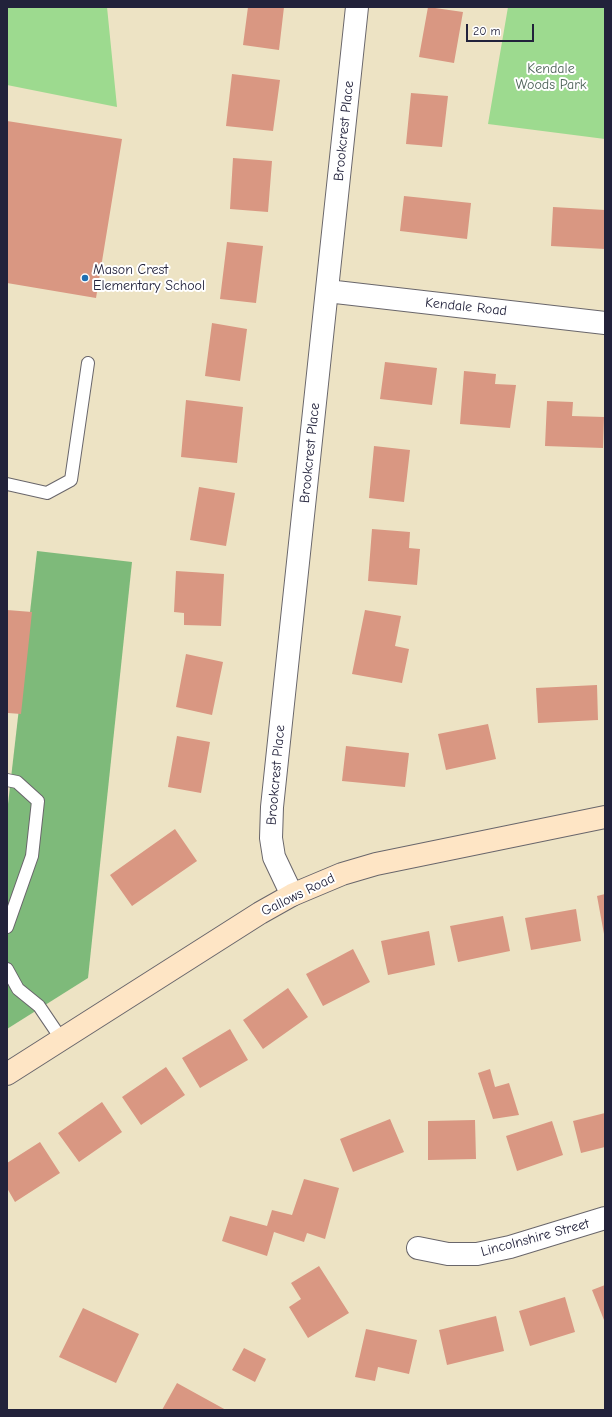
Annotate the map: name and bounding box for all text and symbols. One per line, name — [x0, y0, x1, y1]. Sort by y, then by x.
scale bar — [468, 16, 536, 42]
text: 20 m — [473, 24, 501, 38]
park label: Kendale Woods Park — [515, 61, 587, 94]
street label: Brookcrest Place — [330, 80, 358, 182]
place label: Mason Crest Elementary School — [93, 262, 205, 294]
marker: Mason Crest Elementary School — [80, 273, 90, 283]
street label: Kendale Road — [424, 294, 508, 320]
street label: Brookcrest Place — [296, 402, 324, 504]
street label: Brookcrest Place — [263, 724, 289, 826]
street label: Gallows Road — [258, 870, 338, 920]
street label: Lincolnshire Street — [479, 1215, 591, 1261]

